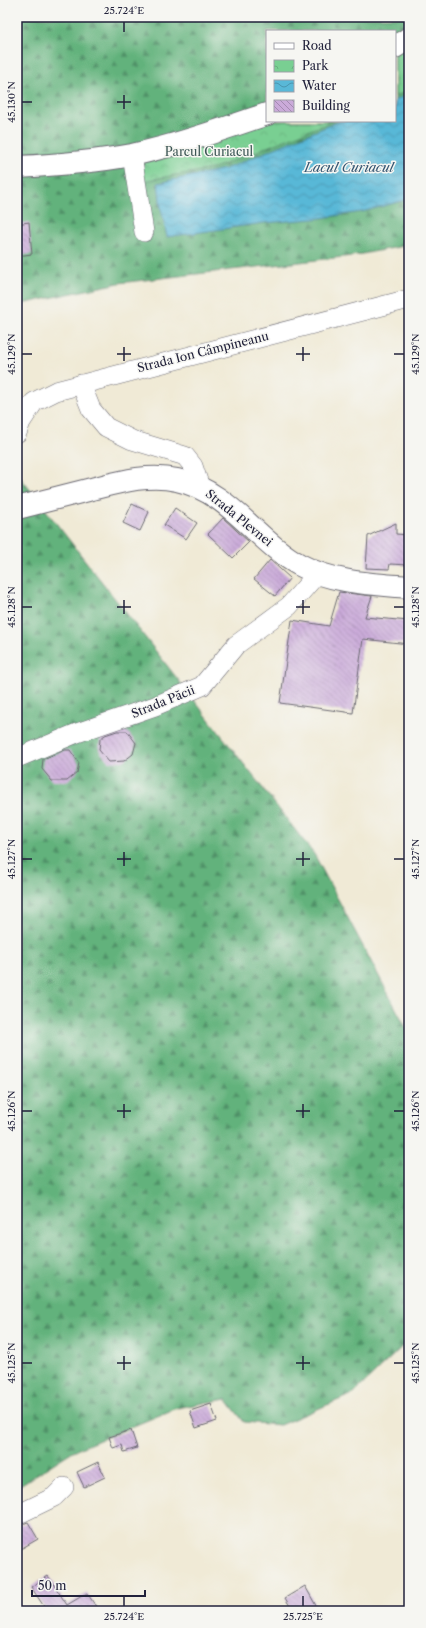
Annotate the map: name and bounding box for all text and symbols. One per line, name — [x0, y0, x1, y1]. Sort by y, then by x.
text: 25.724°E — [104, 4, 144, 17]
legend — [266, 30, 396, 122]
text: Road — [302, 38, 332, 53]
text: Park — [302, 58, 329, 73]
text: Water — [301, 78, 336, 93]
text: 45.130°N — [5, 81, 18, 123]
text: Building — [302, 98, 350, 113]
park label: Parcul Curiacul — [165, 144, 254, 159]
water label: Lacul Curiacul — [303, 159, 396, 175]
street label: Strada Ion Câmpineanu — [136, 328, 271, 375]
text: 45.129°N — [5, 333, 18, 375]
text: 45.129°N — [409, 333, 422, 375]
street label: Strada Plevnei — [203, 486, 276, 549]
text: 45.128°N — [5, 586, 18, 628]
text: 45.128°N — [409, 586, 422, 628]
street label: Strada Păcii — [129, 682, 197, 721]
text: 45.127°N — [5, 839, 18, 879]
text: 45.127°N — [409, 839, 422, 879]
text: 45.126°N — [5, 1090, 18, 1132]
text: 45.126°N — [409, 1090, 422, 1132]
text: 45.125°N — [5, 1343, 18, 1383]
text: 45.125°N — [409, 1343, 422, 1383]
scale bar — [32, 1572, 145, 1598]
text: 50 m — [38, 1578, 67, 1593]
text: 25.724°E — [104, 1610, 144, 1623]
text: 25.725°E — [283, 1610, 323, 1623]

